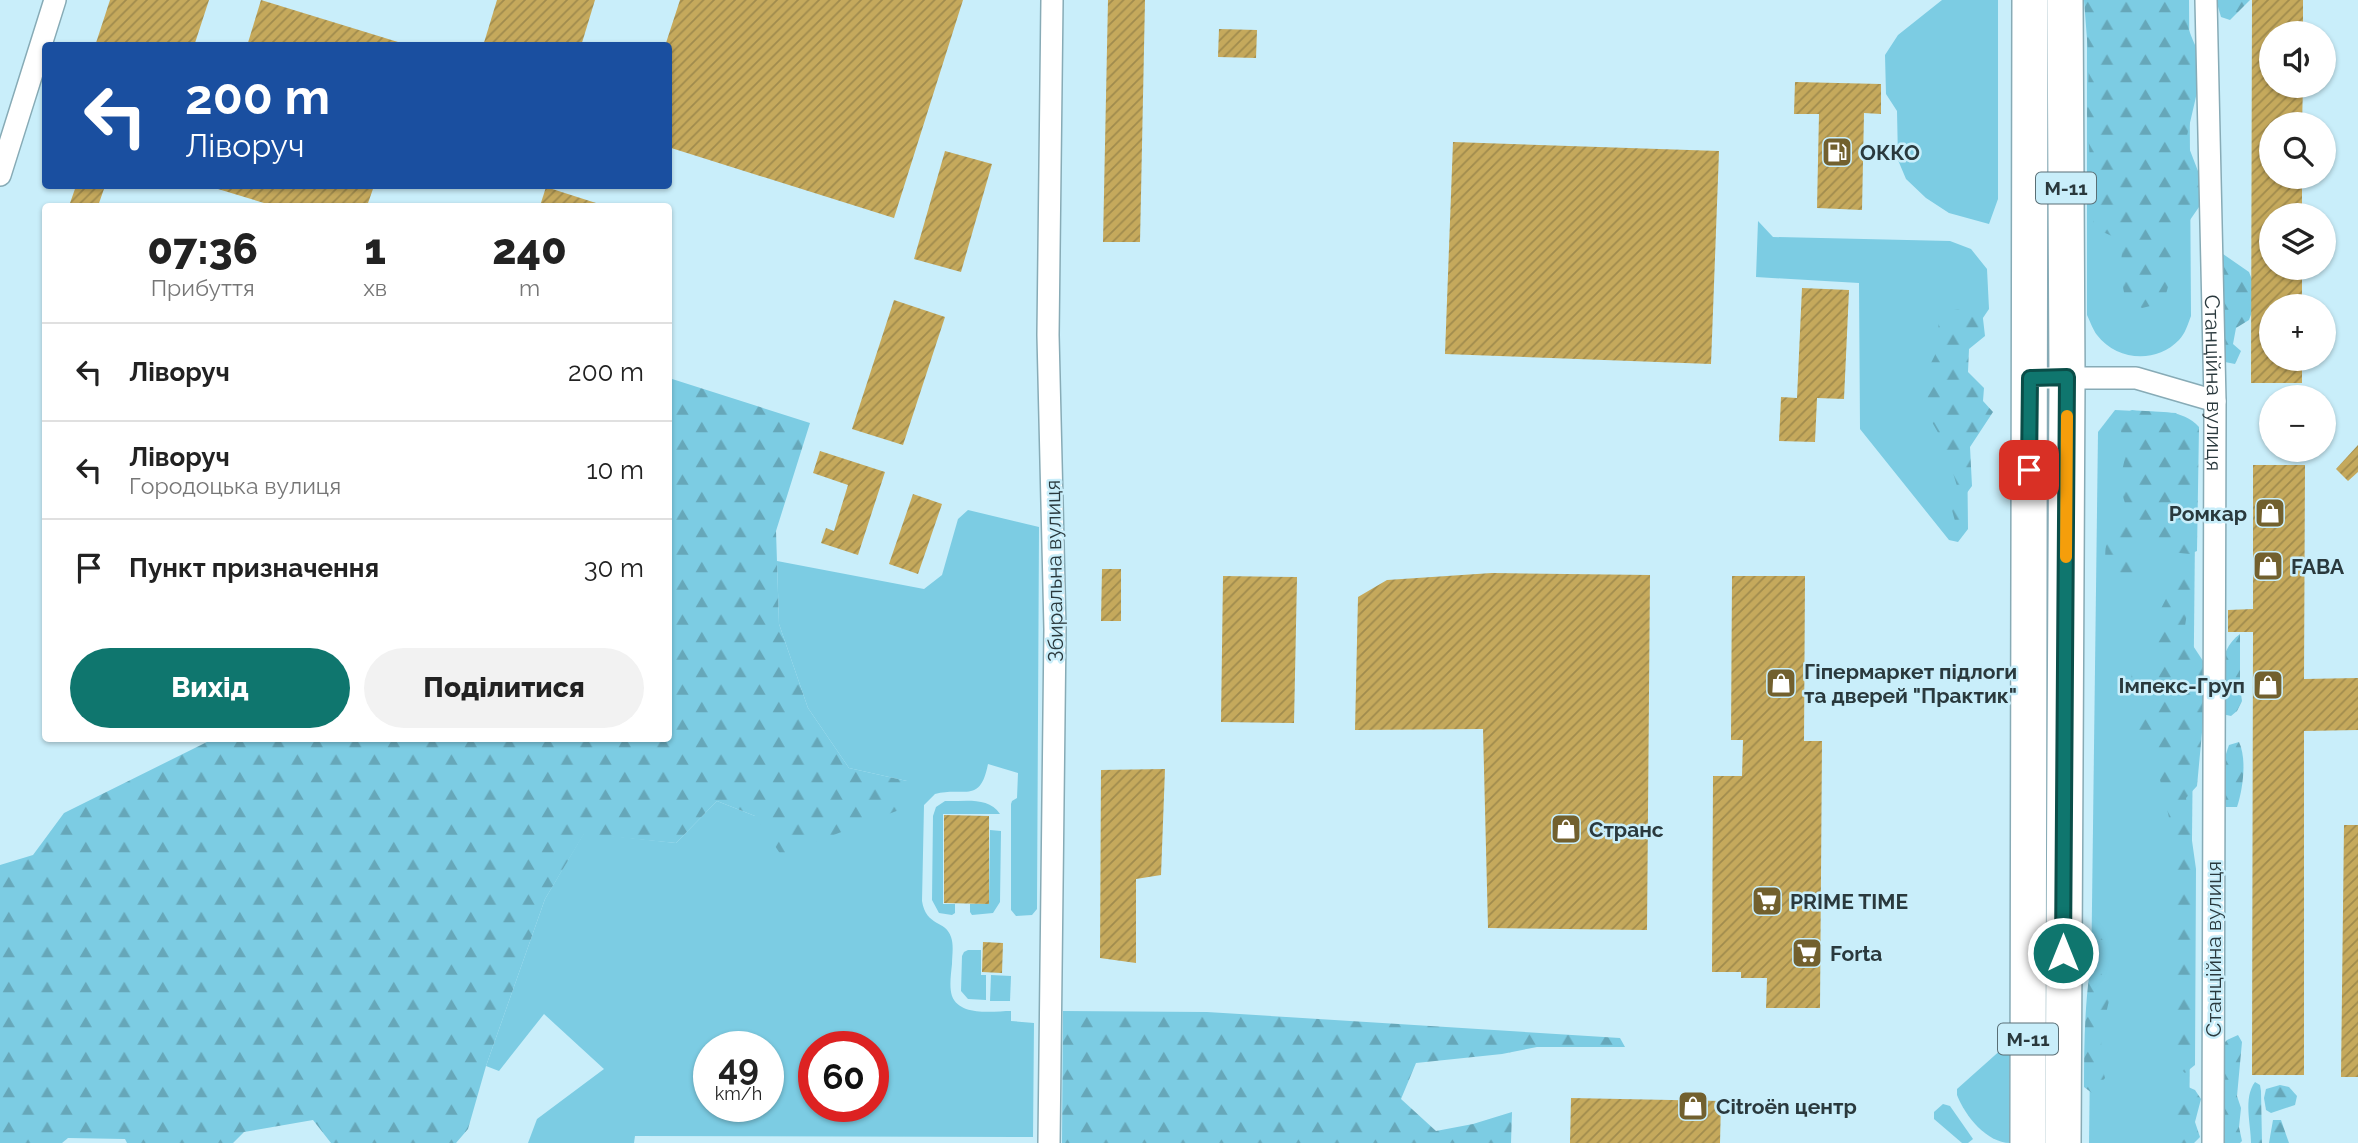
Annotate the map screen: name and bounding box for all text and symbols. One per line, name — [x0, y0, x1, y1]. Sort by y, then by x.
map controls — [2259, 21, 2336, 462]
button: sound — [2259, 21, 2336, 98]
text: 200 m — [185, 68, 330, 125]
icon: left — [70, 70, 161, 161]
button: search — [2259, 112, 2336, 189]
text: Ліворуч — [185, 127, 304, 164]
fuel station icon: ОККО — [1820, 135, 1854, 169]
place label: ОККО — [1860, 140, 1920, 165]
road number: М-11 — [2036, 172, 2096, 204]
button: layers — [2259, 203, 2336, 280]
text: 07:36 — [147, 225, 258, 274]
text: 1 — [364, 225, 386, 274]
text: 240 — [492, 225, 567, 274]
text: Прибуття — [151, 274, 255, 301]
text: хв — [363, 274, 387, 301]
text: m — [519, 274, 540, 301]
street label: Станційна вулиця — [2200, 294, 2228, 471]
button: + — [2259, 294, 2336, 371]
icon: left — [70, 353, 108, 391]
text: Ліворуч — [129, 357, 230, 387]
text: 200 m — [568, 357, 644, 387]
button: − — [2259, 385, 2336, 462]
pin — [1999, 440, 2059, 500]
text: Ліворуч — [129, 442, 230, 472]
icon: left — [70, 451, 108, 489]
icon: arrive — [2010, 451, 2048, 489]
text: 10 m — [586, 455, 644, 485]
text: Городоцька вулиця — [129, 472, 341, 499]
street label: Збиральна вулиця — [1040, 480, 1068, 662]
shop icon: Ромкар — [2253, 496, 2287, 530]
place label: Ромкар — [2169, 501, 2247, 526]
icon: arrive — [70, 549, 108, 587]
shop icon: FABA — [2251, 549, 2285, 583]
text: Пункт призначення — [129, 553, 379, 583]
text: 30 m — [584, 553, 644, 583]
place label: FABA — [2291, 554, 2345, 579]
button: Вихід — [70, 648, 350, 728]
button: Поділитися — [364, 648, 644, 728]
place label: Гіпермаркет підлоги та дверей "Практик" — [1804, 659, 2017, 708]
shop icon: Гіпермаркет підлоги та дверей "Практик" — [1764, 666, 1798, 700]
shop icon: Імпекс-Груп — [2251, 668, 2285, 702]
place label: Імпекс-Груп — [2118, 673, 2245, 698]
shop icon: Странс — [1549, 812, 1583, 846]
place label: Странс — [1589, 817, 1664, 842]
street label: Станційна вулиця — [2201, 861, 2226, 1037]
supermarket icon: PRIME TIME — [1750, 884, 1784, 918]
place label: PRIME TIME — [1790, 889, 1908, 914]
position arrow — [2026, 916, 2100, 990]
supermarket icon: Forta — [1790, 936, 1824, 970]
place label: Forta — [1830, 941, 1882, 966]
road number: М-11 — [1998, 1023, 2058, 1054]
speed limit sign: 60 — [798, 1031, 889, 1122]
text: 49 — [718, 1047, 759, 1088]
text: km/h — [715, 1083, 762, 1104]
shop icon: Citroën центр — [1676, 1089, 1710, 1123]
place label: Citroën центр — [1716, 1094, 1857, 1119]

